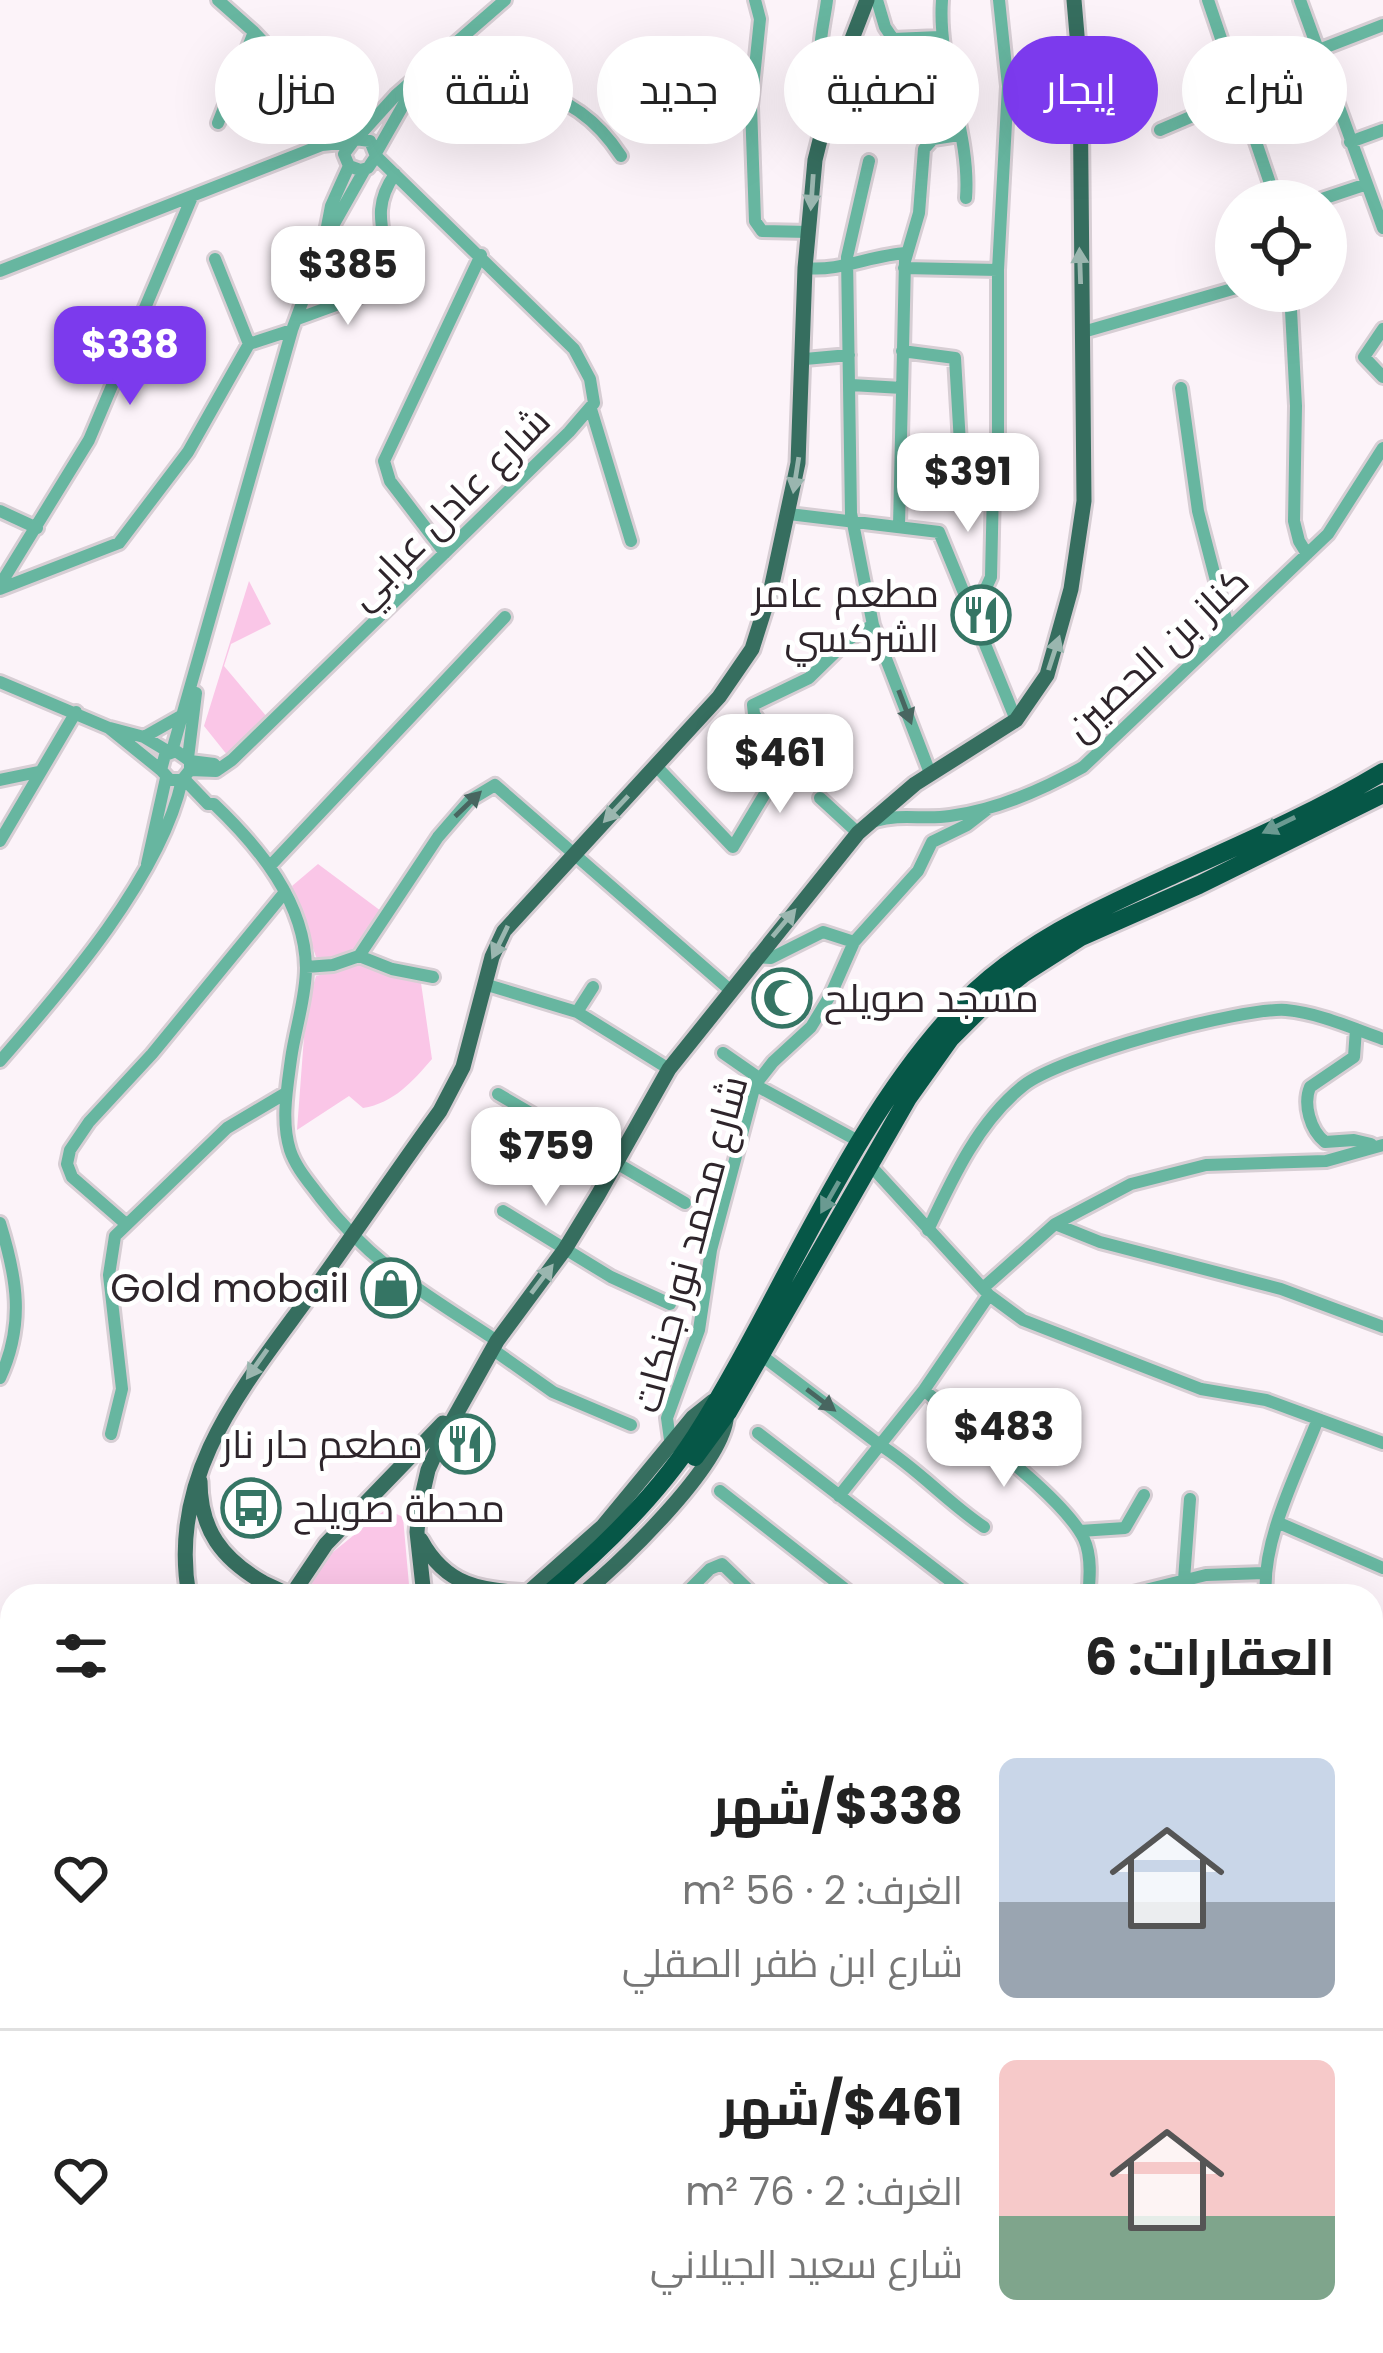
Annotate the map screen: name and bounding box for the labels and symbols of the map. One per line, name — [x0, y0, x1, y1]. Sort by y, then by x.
one-way arrow — [803, 174, 822, 212]
pin: $385 — [277, 226, 419, 328]
one-way arrow — [1070, 246, 1089, 284]
pin: $338 — [59, 306, 201, 408]
street label: شارع عادل عرابي — [336, 395, 565, 624]
pin: $391 — [897, 433, 1039, 535]
one-way arrow — [786, 457, 805, 494]
street label: كناز بن الحصين — [1053, 554, 1261, 754]
place label: مطعم عامر الشركسي — [751, 566, 939, 667]
restaurant icon: مطعم عامر الشركسي — [950, 584, 1012, 646]
one-way arrow — [1046, 634, 1064, 671]
one-way arrow — [896, 689, 915, 725]
pin: $461 — [709, 714, 851, 816]
one-way arrow — [453, 790, 482, 818]
one-way arrow — [603, 794, 630, 823]
one-way arrow — [1261, 815, 1296, 835]
one-way arrow — [770, 908, 796, 938]
one-way arrow — [490, 925, 510, 960]
mosque icon: مسجد صويلح — [751, 967, 813, 1029]
place label: مسجد صويلح — [824, 971, 1039, 1026]
street label: شارع محمد نور جنكات — [619, 1069, 761, 1419]
pin: $759 — [475, 1107, 617, 1209]
one-way arrow — [821, 1180, 842, 1213]
shop icon: Gold mobail — [360, 1257, 422, 1319]
place label: Gold mobail — [110, 1261, 349, 1316]
one-way arrow — [529, 1264, 554, 1295]
one-way arrow — [246, 1348, 269, 1380]
one-way arrow — [805, 1387, 837, 1412]
pin: $483 — [933, 1388, 1075, 1490]
restaurant icon: مطعم حار نار — [434, 1413, 496, 1475]
place label: مطعم حار نار — [220, 1417, 423, 1472]
bus stop icon: محطة صويلح — [220, 1477, 282, 1539]
place label: محطة صويلح — [293, 1481, 505, 1536]

